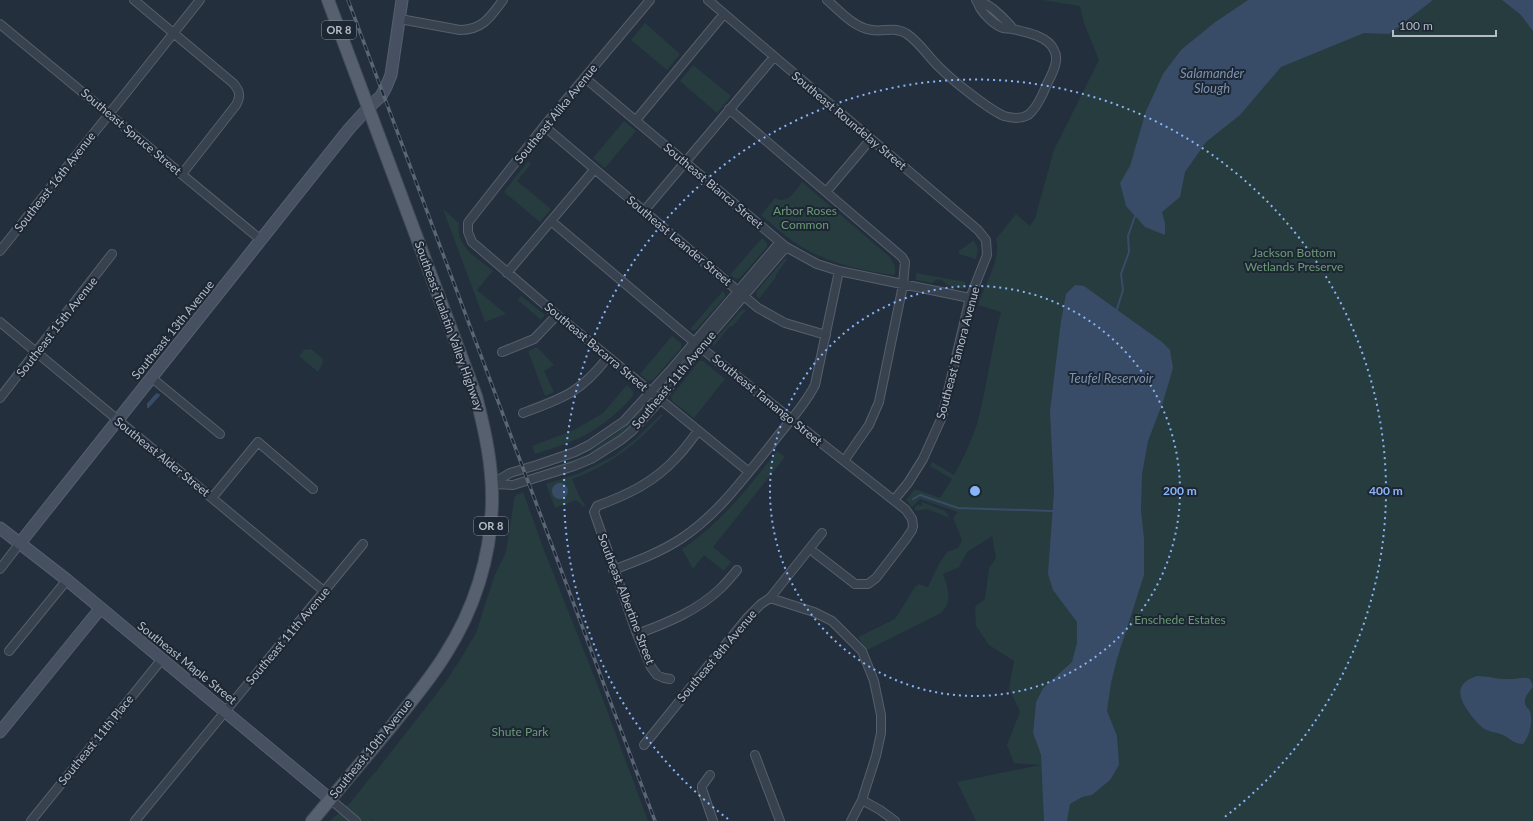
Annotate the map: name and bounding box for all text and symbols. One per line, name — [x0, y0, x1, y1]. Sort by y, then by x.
scale bar — [1393, 12, 1496, 38]
text: 100 m — [1399, 18, 1433, 33]
road number: OR 8 — [322, 21, 356, 39]
street label: Southeast Alika Avenue — [511, 61, 600, 166]
water label: Salamander Slough — [1180, 65, 1245, 96]
street label: Southeast Roundelay Street — [789, 68, 910, 174]
street label: Southeast Spruce Street — [78, 85, 185, 179]
street label: Southeast 16th Avenue — [11, 129, 98, 235]
street label: Southeast Bianca Street — [660, 140, 767, 232]
street label: Southeast Leander Street — [624, 192, 735, 289]
park label: Arbor Roses Common — [773, 203, 837, 232]
street label: Southeast Tualatin Valley Highway — [412, 239, 488, 414]
park label: Jackson Bottom Wetlands Preserve — [1245, 245, 1343, 274]
street label: Southeast 15th Avenue — [13, 274, 100, 380]
street label: Southeast 13th Avenue — [128, 277, 217, 382]
street label: Southeast Tamora Avenue — [933, 285, 982, 421]
street label: Southeast Bacarra Street — [542, 299, 652, 395]
street label: Southeast 11th Avenue — [628, 328, 719, 432]
street label: Southeast Tamango Street — [709, 351, 826, 449]
water label: Teufel Reservoir — [1069, 370, 1154, 386]
street label: Southeast Alder Street — [112, 414, 214, 500]
text: 200 m — [1163, 483, 1197, 498]
text: 400 m — [1369, 483, 1403, 498]
centre of rings — [968, 484, 982, 498]
road number: OR 8 — [474, 517, 508, 535]
street label: Southeast Albertine Street — [595, 531, 659, 667]
street label: Southeast 11th Avenue — [242, 584, 333, 688]
street label: Southeast 8th Avenue — [674, 606, 760, 705]
park label: Enschede Estates — [1134, 612, 1226, 627]
street label: Southeast Maple Street — [135, 618, 240, 708]
street label: Southeast 11th Place — [55, 692, 137, 788]
street label: Southeast 10th Avenue — [326, 696, 415, 801]
park label: Shute Park — [492, 724, 549, 739]

